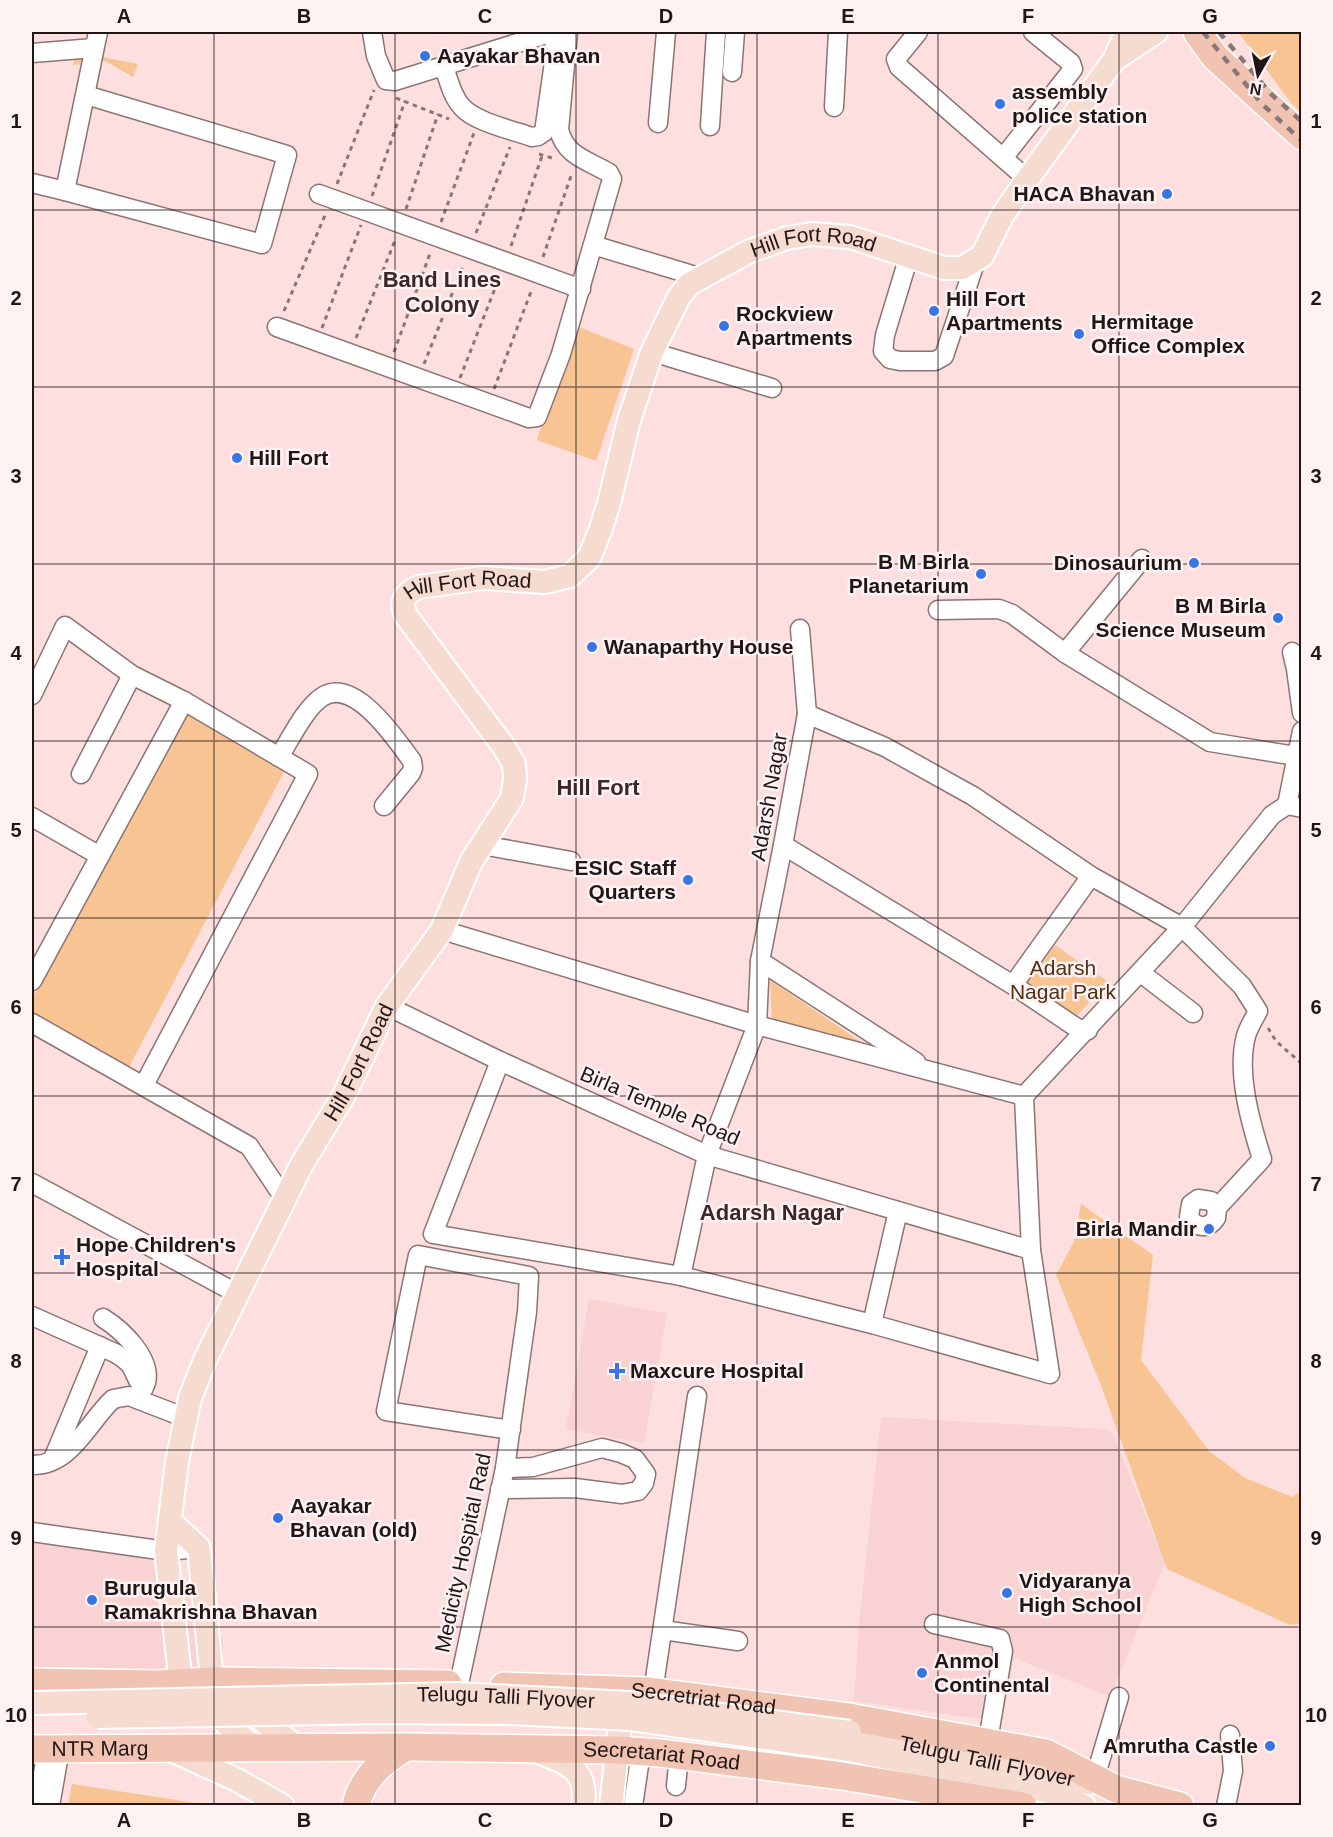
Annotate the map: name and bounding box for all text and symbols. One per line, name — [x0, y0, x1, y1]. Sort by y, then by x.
text: A — [117, 5, 131, 27]
text: B — [297, 5, 311, 27]
text: C — [478, 5, 492, 27]
text: D — [659, 5, 673, 27]
text: E — [841, 5, 855, 27]
text: F — [1022, 5, 1034, 27]
text: G — [1202, 5, 1218, 27]
place label: Aayakar Bhavan — [437, 44, 600, 67]
north arrow — [1228, 45, 1288, 105]
marker: Aayakar Bhavan — [418, 49, 432, 63]
place label: assembly police station — [1012, 80, 1147, 127]
text: N — [1249, 80, 1263, 99]
marker: assembly police station — [993, 97, 1007, 111]
text: 1 — [10, 110, 22, 132]
text: 1 — [1310, 110, 1322, 132]
place label: HACA Bhavan — [1013, 182, 1155, 205]
marker: HACA Bhavan — [1160, 187, 1174, 201]
street label: Hill Fort Road — [747, 222, 879, 261]
district label: Band Lines Colony — [383, 267, 501, 317]
text: 2 — [10, 287, 22, 309]
place label: Hill Fort Apartments — [946, 287, 1063, 334]
text: 2 — [1310, 287, 1322, 309]
place label: Rockview Apartments — [736, 302, 853, 349]
marker: Hill Fort Apartments — [927, 304, 941, 318]
place label: Hermitage Office Complex — [1091, 310, 1245, 357]
marker: Rockview Apartments — [717, 319, 731, 333]
marker: Hermitage Office Complex — [1072, 327, 1086, 341]
place label: Hill Fort — [249, 446, 328, 469]
marker: Hill Fort — [230, 451, 244, 465]
text: 3 — [10, 465, 22, 487]
text: 3 — [1310, 465, 1322, 487]
place label: B M Birla Planetarium — [849, 550, 969, 597]
place label: Dinosaurium — [1054, 551, 1182, 574]
marker: Dinosaurium — [1187, 556, 1201, 570]
street label: Hill Fort Road — [399, 566, 532, 604]
marker: B M Birla Planetarium — [974, 567, 988, 581]
place label: B M Birla Science Museum — [1096, 594, 1266, 641]
marker: B M Birla Science Museum — [1271, 611, 1285, 625]
place label: Wanaparthy House — [604, 635, 793, 658]
marker: Wanaparthy House — [585, 640, 599, 654]
text: 4 — [10, 642, 22, 664]
text: 4 — [1310, 642, 1322, 664]
street label: Adarsh Nagar — [746, 731, 791, 863]
district label: Hill Fort — [556, 775, 640, 800]
text: 5 — [10, 819, 22, 841]
text: 5 — [1310, 819, 1322, 841]
place label: ESIC Staff Quarters — [574, 856, 677, 903]
marker: ESIC Staff Quarters — [681, 873, 695, 887]
park label: Adarsh Nagar Park — [1010, 956, 1117, 1003]
text: 6 — [10, 996, 22, 1018]
text: 6 — [1310, 996, 1322, 1018]
street label: Hill Fort Road — [319, 1000, 397, 1125]
street label: Birla Temple Road — [577, 1062, 743, 1150]
text: 7 — [10, 1173, 22, 1195]
text: 7 — [1310, 1173, 1322, 1195]
district label: Adarsh Nagar — [700, 1200, 845, 1225]
place label: Birla Mandir — [1076, 1217, 1197, 1240]
marker: Birla Mandir — [1202, 1222, 1216, 1236]
place label: Hope Children's Hospital — [76, 1233, 236, 1280]
marker: Hope Children's Hospital — [53, 1248, 71, 1266]
text: 8 — [10, 1350, 22, 1372]
text: 8 — [1310, 1350, 1322, 1372]
place label: Maxcure Hospital — [630, 1359, 804, 1382]
marker: Maxcure Hospital — [608, 1362, 626, 1380]
street label: Medicity Hospital Rad — [430, 1451, 495, 1655]
place label: Aayakar Bhavan (old) — [290, 1494, 417, 1541]
marker: Aayakar Bhavan (old) — [271, 1511, 285, 1525]
text: 9 — [10, 1527, 22, 1549]
text: 9 — [1310, 1527, 1322, 1549]
place label: Vidyaranya High School — [1019, 1569, 1142, 1616]
place label: Burugula Ramakrishna Bhavan — [104, 1576, 318, 1623]
marker: Vidyaranya High School — [1000, 1586, 1014, 1600]
marker: Burugula Ramakrishna Bhavan — [85, 1593, 99, 1607]
place label: Anmol Continental — [934, 1649, 1050, 1696]
marker: Anmol Continental — [915, 1666, 929, 1680]
street label: Secretriat Road — [631, 1678, 777, 1718]
street label: Telugu Talli Flyover — [417, 1682, 595, 1712]
text: 10 — [5, 1704, 27, 1726]
text: 10 — [1305, 1704, 1327, 1726]
street label: Telugu Talli Flyover — [897, 1731, 1077, 1790]
place label: Amrutha Castle — [1103, 1734, 1258, 1757]
street label: NTR Marg — [51, 1736, 149, 1760]
street label: Secretariat Road — [583, 1738, 742, 1774]
marker: Amrutha Castle — [1263, 1739, 1277, 1753]
text: A — [117, 1809, 131, 1831]
text: B — [297, 1809, 311, 1831]
text: C — [478, 1809, 492, 1831]
text: D — [659, 1809, 673, 1831]
text: E — [841, 1809, 855, 1831]
text: F — [1022, 1809, 1034, 1831]
text: G — [1202, 1809, 1218, 1831]

